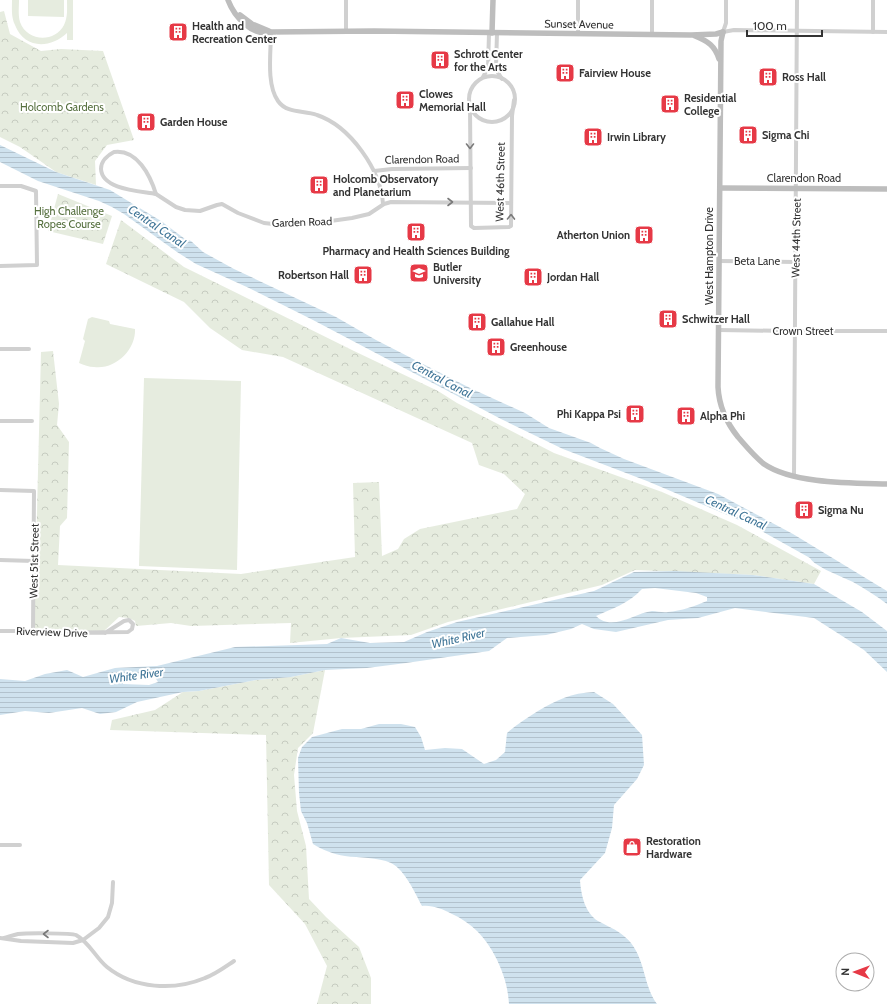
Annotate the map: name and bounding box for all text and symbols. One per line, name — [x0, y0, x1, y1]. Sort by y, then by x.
scale bar — [747, 12, 822, 38]
street label: Sunset Avenue — [544, 16, 614, 32]
text: 100 m — [753, 18, 787, 33]
place label: Health and Recreation Center — [192, 19, 277, 46]
building icon: Health and Recreation Center — [167, 21, 189, 43]
place label: Schrott Center for the Arts — [454, 47, 523, 74]
building icon: Schrott Center for the Arts — [429, 49, 451, 71]
building icon: Fairview House — [554, 62, 576, 84]
place label: Fairview House — [579, 66, 651, 80]
building icon: Ross Hall — [757, 66, 779, 88]
place label: Ross Hall — [782, 70, 826, 84]
place label: Clowes Memorial Hall — [419, 87, 486, 114]
building icon: Clowes Memorial Hall — [394, 89, 416, 111]
place label: Residential College — [684, 91, 736, 118]
building icon: Residential College — [659, 93, 681, 115]
park label: Holcomb Gardens — [20, 100, 104, 114]
building icon: Garden House — [135, 111, 157, 133]
place label: Garden House — [160, 115, 228, 129]
building icon: Sigma Chi — [737, 124, 759, 146]
building icon: Irwin Library — [582, 126, 604, 148]
place label: Sigma Chi — [762, 128, 809, 142]
place label: Irwin Library — [607, 130, 666, 144]
street label: West 46th Street — [492, 142, 508, 222]
one-way arrow — [466, 143, 474, 149]
street label: Clarendon Road — [385, 151, 459, 167]
street label: Clarendon Road — [767, 171, 841, 185]
place label: Holcomb Observatory and Planetarium — [333, 172, 439, 199]
building icon: Holcomb Observatory and Planetarium — [308, 174, 330, 196]
one-way arrow — [447, 198, 453, 206]
street label: West 44th Street — [788, 198, 804, 278]
water label: Central Canal — [126, 201, 189, 251]
park label: High Challenge Ropes Course — [34, 204, 104, 231]
street label: West Hampton Drive — [702, 207, 716, 305]
street label: Garden Road — [272, 214, 332, 230]
one-way arrow — [507, 214, 515, 220]
building icon: Pharmacy and Health Sciences Building — [405, 221, 427, 243]
building icon: Atherton Union — [633, 224, 655, 246]
place label: Atherton Union — [557, 228, 630, 242]
place label: Pharmacy and Health Sciences Building — [323, 244, 510, 258]
street label: Beta Lane — [734, 254, 780, 268]
place label: Butler University — [433, 260, 481, 287]
school or university icon: Butler University — [408, 262, 430, 284]
building icon: Robertson Hall — [352, 264, 374, 286]
building icon: Jordan Hall — [522, 266, 544, 288]
place label: Robertson Hall — [278, 268, 349, 282]
place label: Jordan Hall — [546, 270, 599, 284]
building icon: Schwitzer Hall — [657, 308, 679, 330]
building icon: Gallahue Hall — [466, 311, 488, 333]
place label: Schwitzer Hall — [682, 312, 750, 326]
place label: Gallahue Hall — [491, 315, 555, 329]
street label: Crown Street — [773, 324, 834, 338]
building icon: Greenhouse — [485, 336, 507, 358]
place label: Greenhouse — [510, 340, 567, 354]
water label: Central Canal — [409, 357, 475, 401]
building icon: Phi Kappa Psi — [624, 403, 646, 425]
building icon: Alpha Phi — [675, 405, 697, 427]
place label: Phi Kappa Psi — [557, 407, 621, 421]
place label: Alpha Phi — [700, 409, 745, 423]
water label: Central Canal — [703, 491, 769, 533]
building icon: Sigma Nu — [793, 499, 815, 521]
place label: Sigma Nu — [818, 503, 864, 517]
street label: West 51st Street — [26, 523, 42, 599]
street label: Riverview Drive — [16, 624, 88, 640]
water label: White River — [430, 624, 488, 651]
water label: White River — [108, 664, 165, 686]
place label: Restoration Hardware — [646, 834, 701, 861]
shop icon: Restoration Hardware — [621, 836, 643, 858]
one-way arrow — [43, 930, 49, 938]
north arrow — [835, 952, 875, 992]
text: N — [838, 968, 852, 976]

